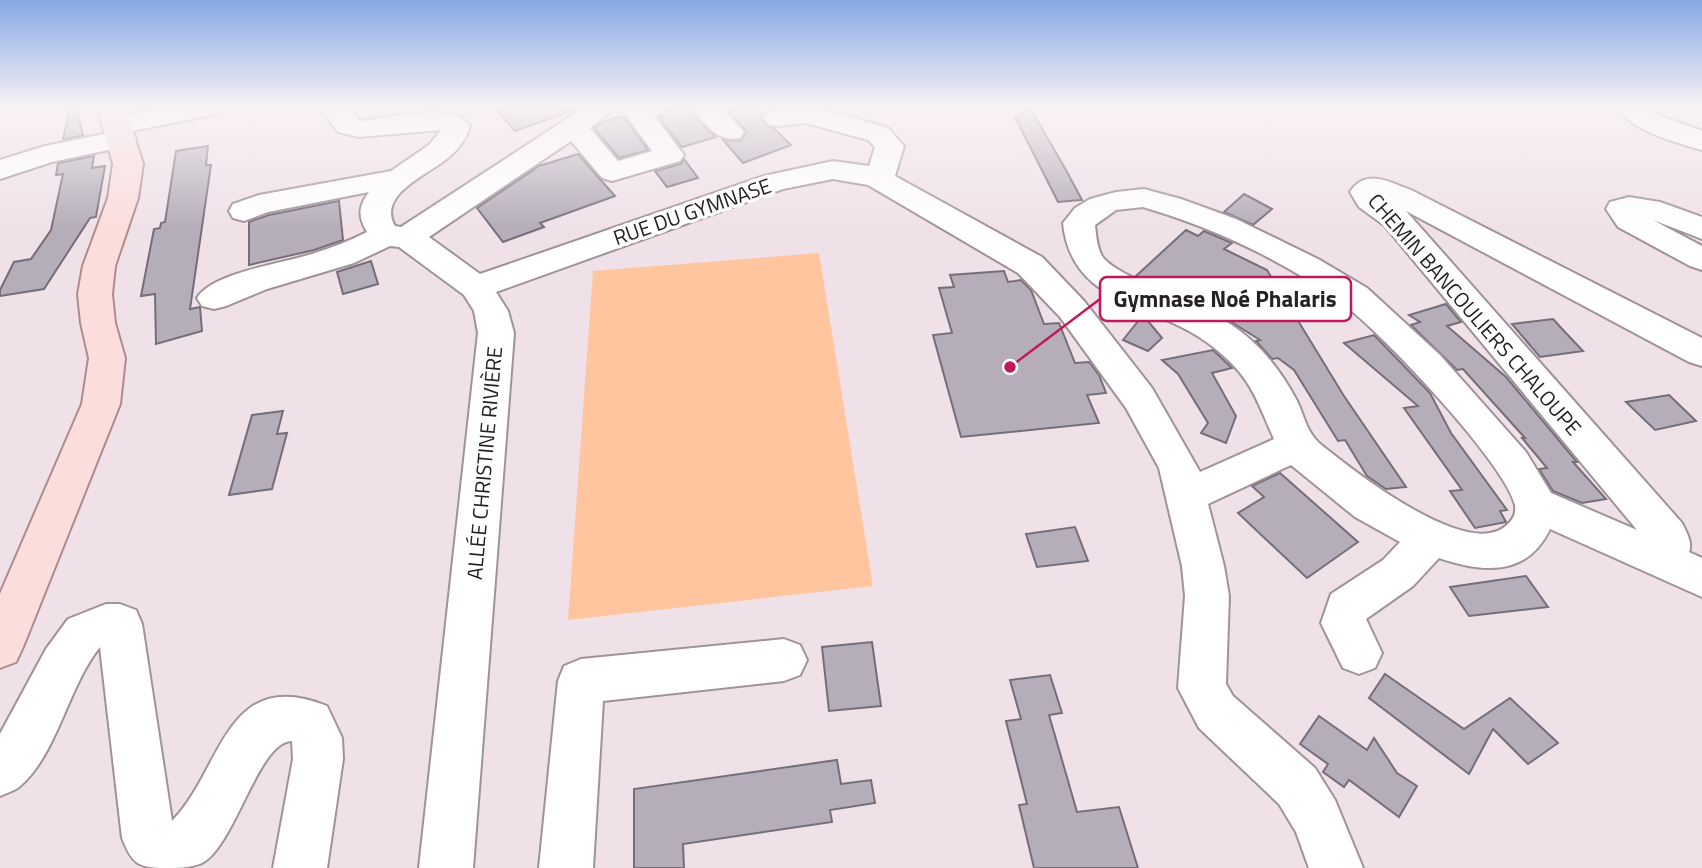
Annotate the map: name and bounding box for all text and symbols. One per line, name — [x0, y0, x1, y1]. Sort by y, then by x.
street label: RUE DU GYMNASE — [609, 169, 775, 253]
street label: CHEMIN BANCOULIERS CHALOUPE — [1361, 186, 1589, 442]
callout: Gymnase Noé Phalaris — [1100, 277, 1351, 321]
text: Gymnase Noé Phalaris — [1113, 281, 1337, 316]
street label: ALLÉE CHRISTINE RIVIÈRE — [458, 345, 510, 581]

